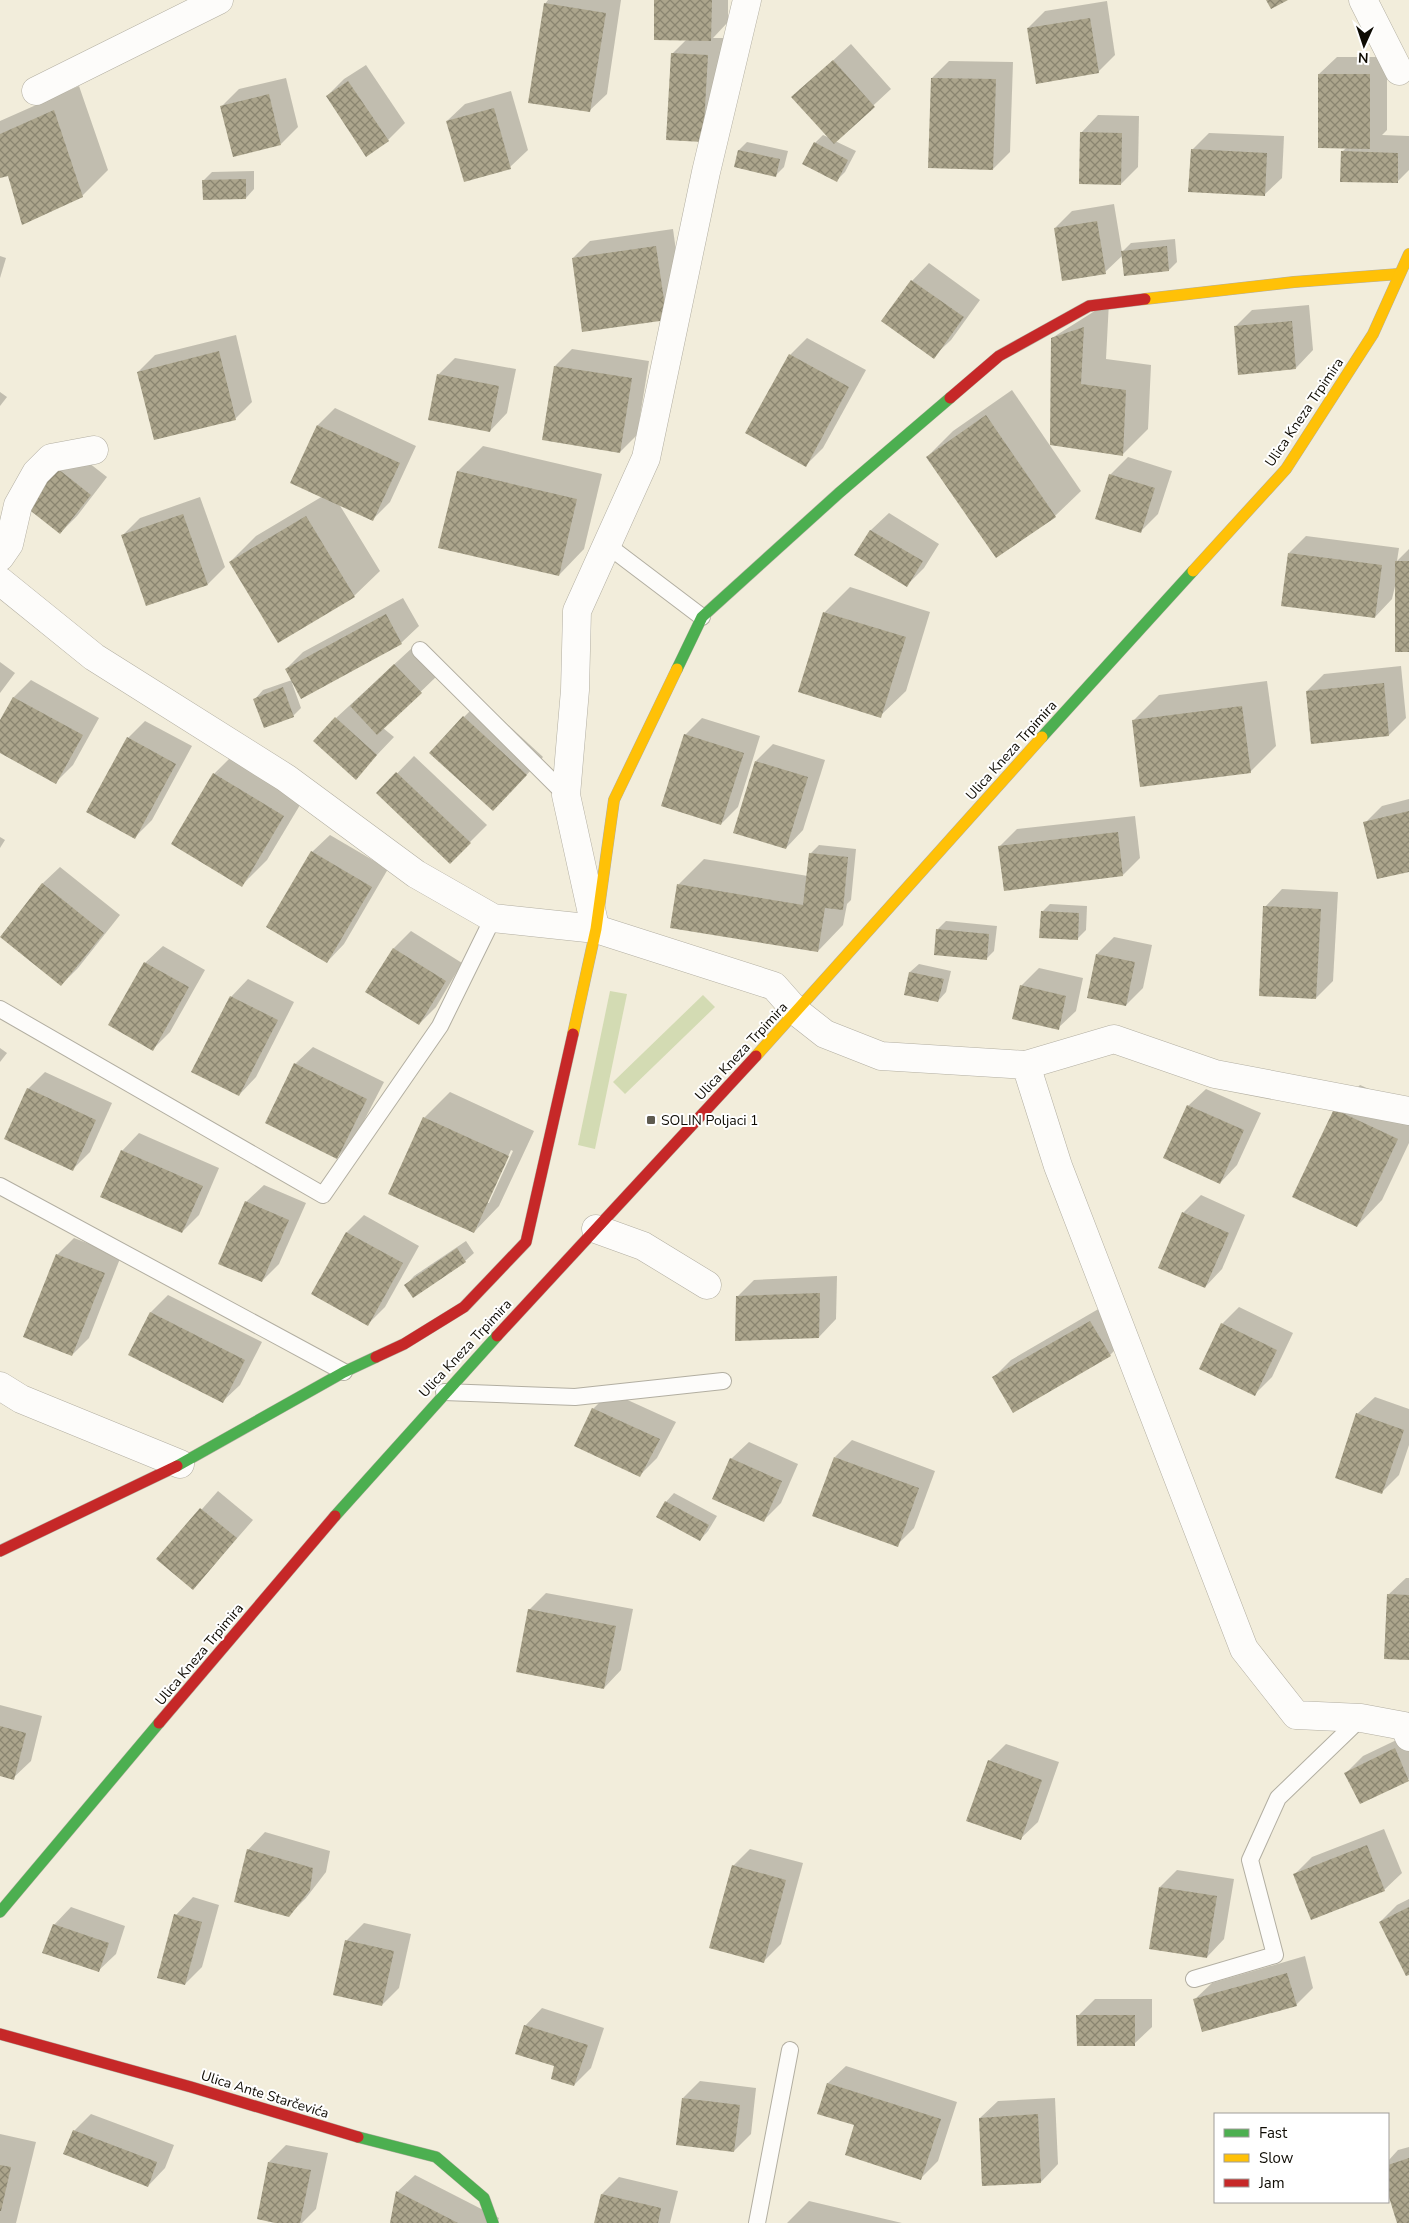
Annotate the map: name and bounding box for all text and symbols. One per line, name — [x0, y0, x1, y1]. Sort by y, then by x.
north arrow — [1339, 20, 1389, 70]
text: N — [1358, 48, 1369, 67]
street label: Ulica Kneza Trpimira — [1261, 354, 1348, 471]
street label: Ulica Kneza Trpimira — [962, 696, 1061, 804]
street label: Ulica Kneza Trpimira — [691, 998, 792, 1105]
place label: SOLIN Poljaci 1 — [661, 1111, 758, 1130]
marker: SOLIN Poljaci 1 — [645, 1114, 657, 1126]
street label: Ulica Kneza Trpimira — [415, 1295, 516, 1402]
street label: Ulica Kneza Trpimira — [151, 1599, 248, 1709]
street label: Ulica Ante Starčevića — [199, 2066, 331, 2123]
legend — [1214, 2113, 1389, 2203]
text: Fast — [1259, 2123, 1288, 2143]
text: Slow — [1259, 2148, 1294, 2168]
text: Jam — [1258, 2173, 1285, 2193]

